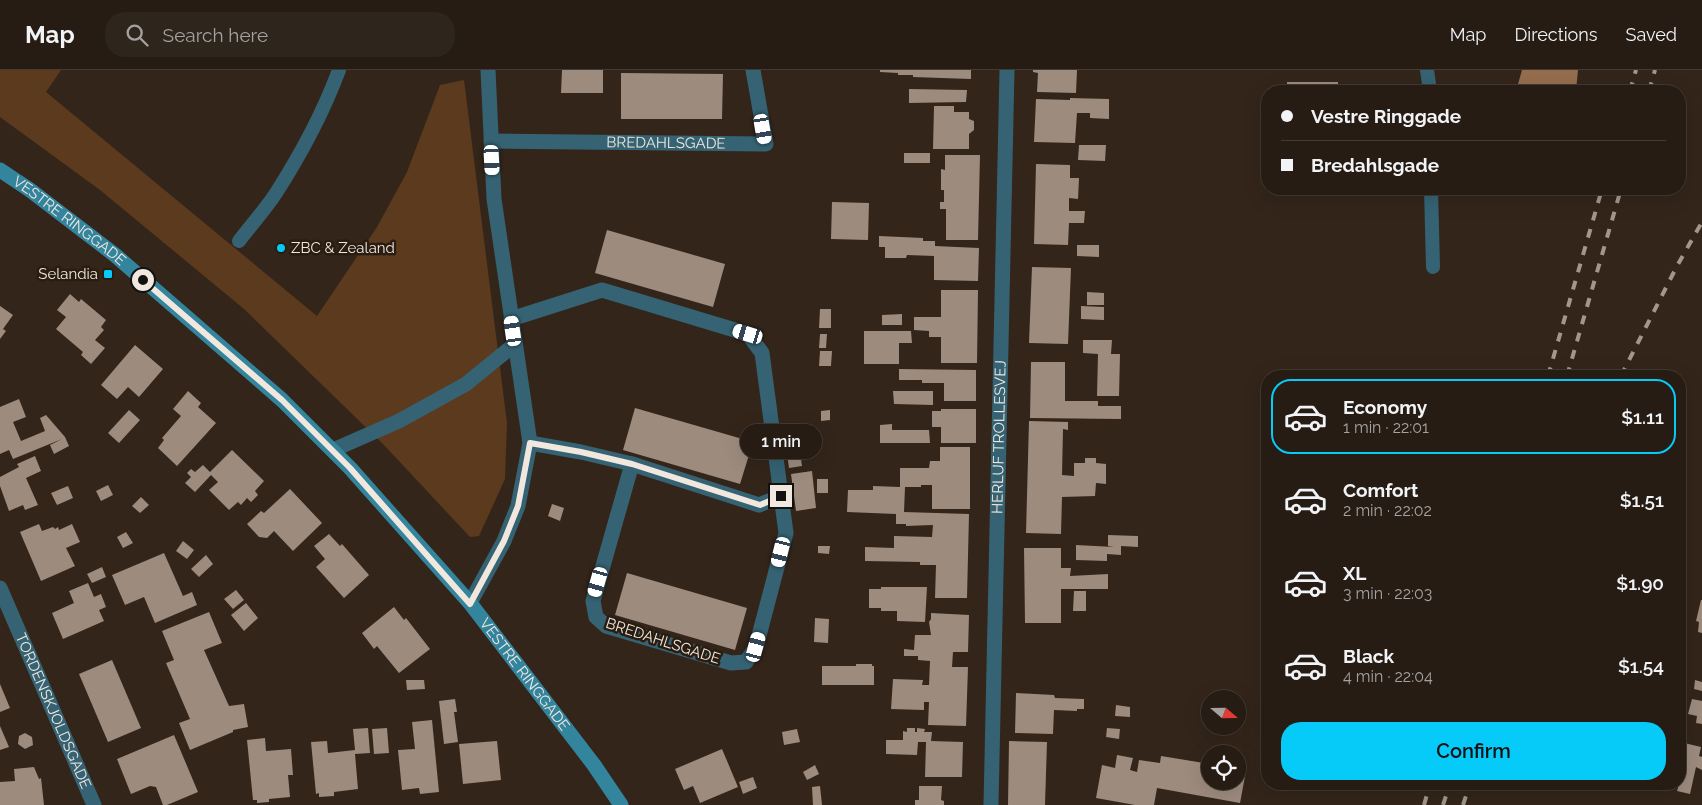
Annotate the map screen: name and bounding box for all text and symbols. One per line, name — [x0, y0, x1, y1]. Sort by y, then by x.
search box — [105, 12, 455, 57]
text: Map — [25, 20, 75, 49]
icon: search — [123, 21, 151, 49]
text: Search here — [163, 24, 268, 46]
text: Map — [1450, 24, 1486, 45]
text: Directions — [1514, 24, 1598, 45]
text: Saved — [1626, 24, 1677, 45]
text: Vestre Ringgade — [1311, 105, 1461, 127]
car — [753, 113, 772, 145]
street label: BREDAHLSGADE — [606, 133, 726, 153]
car — [483, 145, 500, 175]
text: Bredahlsgade — [1311, 154, 1439, 176]
street label: VESTRE RINGGADE — [10, 172, 130, 269]
place label: ZBC & Zealand — [291, 239, 395, 257]
marker: ZBC & Zealand — [275, 242, 287, 254]
place label: Selandia — [38, 265, 98, 283]
marker: Selandia — [102, 268, 114, 280]
route start — [132, 269, 154, 291]
car — [503, 315, 522, 347]
car — [731, 322, 764, 346]
street label: HERLUF TROLLESVEJ — [988, 360, 1010, 514]
icon: car — [1283, 394, 1328, 439]
text: Economy — [1343, 396, 1427, 418]
text: $1.11 — [1621, 406, 1664, 428]
text: 1 min · 22:01 — [1343, 418, 1429, 437]
callout: 1 min — [740, 424, 822, 458]
text: 1 min — [761, 432, 801, 451]
icon: car — [1283, 477, 1328, 522]
text: Comfort — [1343, 479, 1418, 501]
route end — [770, 485, 792, 507]
text: $1.51 — [1620, 489, 1664, 511]
text: 2 min · 22:02 — [1343, 501, 1432, 520]
car — [770, 536, 791, 568]
icon: car — [1283, 560, 1328, 605]
text: XL — [1343, 562, 1366, 584]
car — [586, 566, 609, 598]
text: $1.90 — [1616, 572, 1664, 594]
text: 3 min · 22:03 — [1343, 584, 1432, 603]
street label: BREDAHLSGADE — [604, 614, 722, 668]
street label: VESTRE RINGGADE — [476, 615, 573, 734]
street label: TORDENSKJOLDSGADE — [12, 630, 95, 792]
car — [744, 631, 767, 663]
icon: car — [1283, 643, 1328, 688]
text: Black — [1343, 645, 1394, 667]
text: $1.54 — [1618, 655, 1664, 677]
text: 4 min · 22:04 — [1343, 667, 1433, 686]
north arrow — [1201, 690, 1246, 735]
map controls — [1201, 690, 1246, 790]
button: Confirm — [1281, 722, 1666, 780]
button: locate — [1201, 745, 1246, 790]

